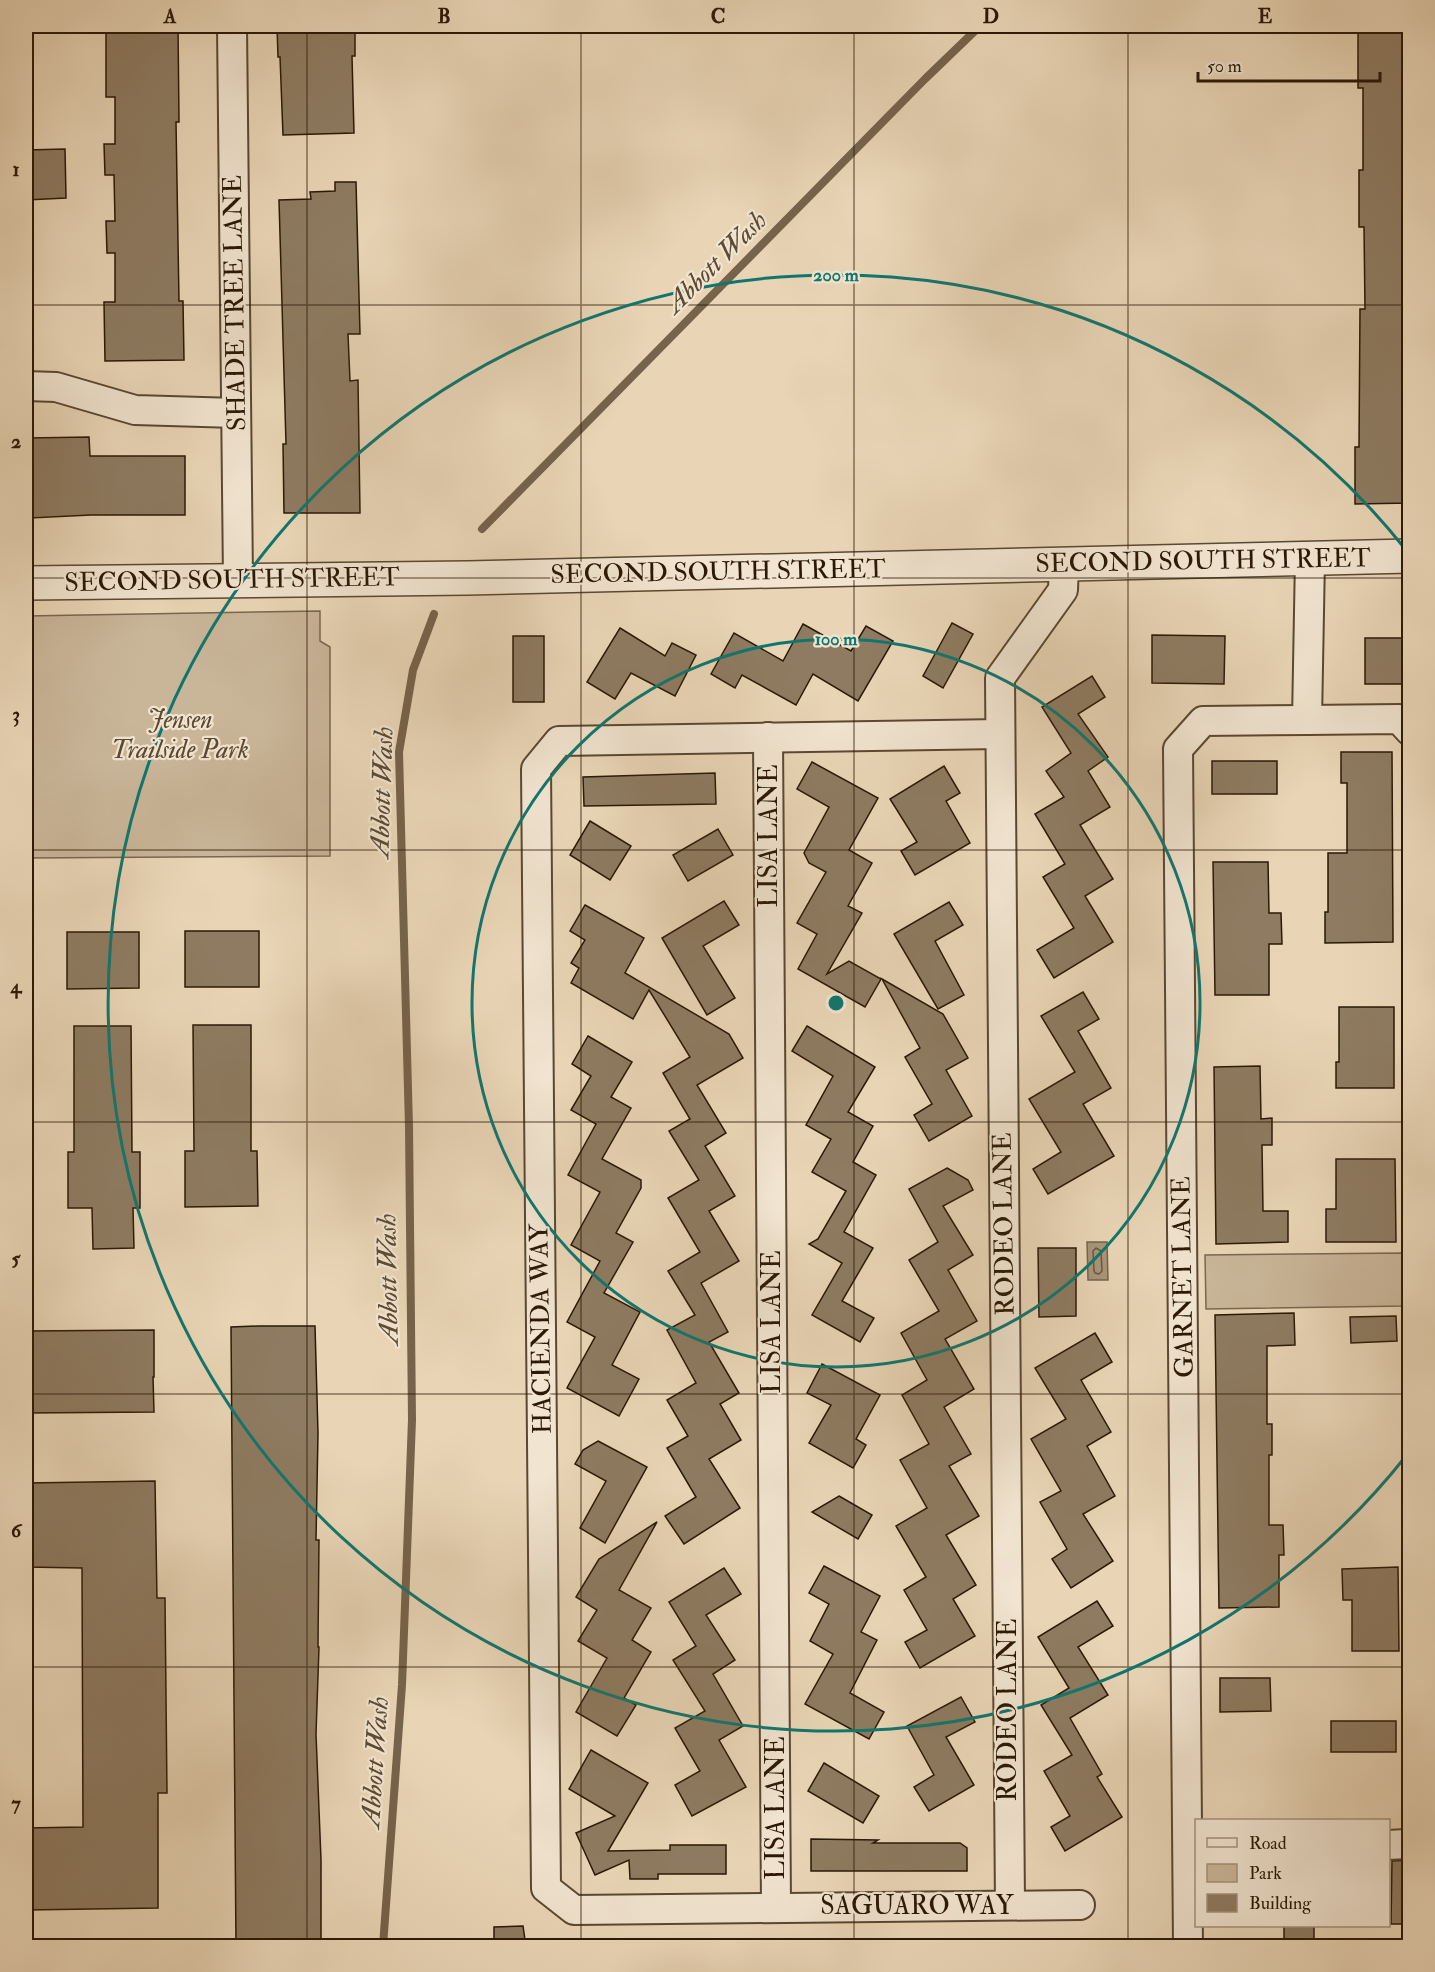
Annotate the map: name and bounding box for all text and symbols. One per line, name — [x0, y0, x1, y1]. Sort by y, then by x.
text: A — [163, 4, 177, 29]
text: B — [437, 4, 451, 29]
text: C — [711, 4, 725, 29]
text: D — [983, 4, 999, 29]
text: E — [1258, 4, 1273, 29]
scale bar — [1198, 45, 1380, 83]
text: 50 m — [1207, 55, 1242, 78]
text: 1 — [12, 157, 20, 182]
street label: SHADE TREE LANE — [217, 175, 253, 431]
water label: Abbott Wash — [656, 204, 774, 322]
text: 200 m — [813, 264, 860, 287]
text: 2 — [11, 429, 21, 454]
street label: SECOND SOUTH STREET — [1035, 542, 1371, 580]
street label: SECOND SOUTH STREET — [550, 553, 886, 591]
street label: SECOND SOUTH STREET — [64, 561, 400, 599]
text: 100 m — [815, 628, 858, 651]
text: 3 — [12, 702, 20, 727]
park label: Jensen Trailside Park — [111, 704, 249, 766]
water label: Abbott Wash — [363, 726, 401, 861]
street label: LISA LANE — [753, 764, 785, 908]
text: 4 — [10, 974, 23, 999]
centre of rings — [826, 993, 846, 1013]
street label: RODEO LANE — [986, 1132, 1022, 1316]
street label: GARNET LANE — [1165, 1176, 1201, 1378]
water label: Abbott Wash — [370, 1213, 406, 1348]
street label: HACIENDA WAY — [523, 1222, 559, 1434]
text: 5 — [12, 1246, 22, 1271]
street label: LISA LANE — [756, 1250, 788, 1394]
text: 6 — [11, 1518, 23, 1543]
street label: RODEO LANE — [992, 1618, 1024, 1802]
water label: Abbott Wash — [354, 1695, 396, 1832]
street label: LISA LANE — [760, 1736, 792, 1880]
text: 7 — [11, 1791, 21, 1816]
legend — [1195, 1819, 1390, 1927]
text: Road — [1249, 1832, 1287, 1855]
text: Park — [1249, 1862, 1282, 1885]
street label: SAGUARO WAY — [820, 1890, 1015, 1922]
text: Building — [1249, 1892, 1312, 1915]

